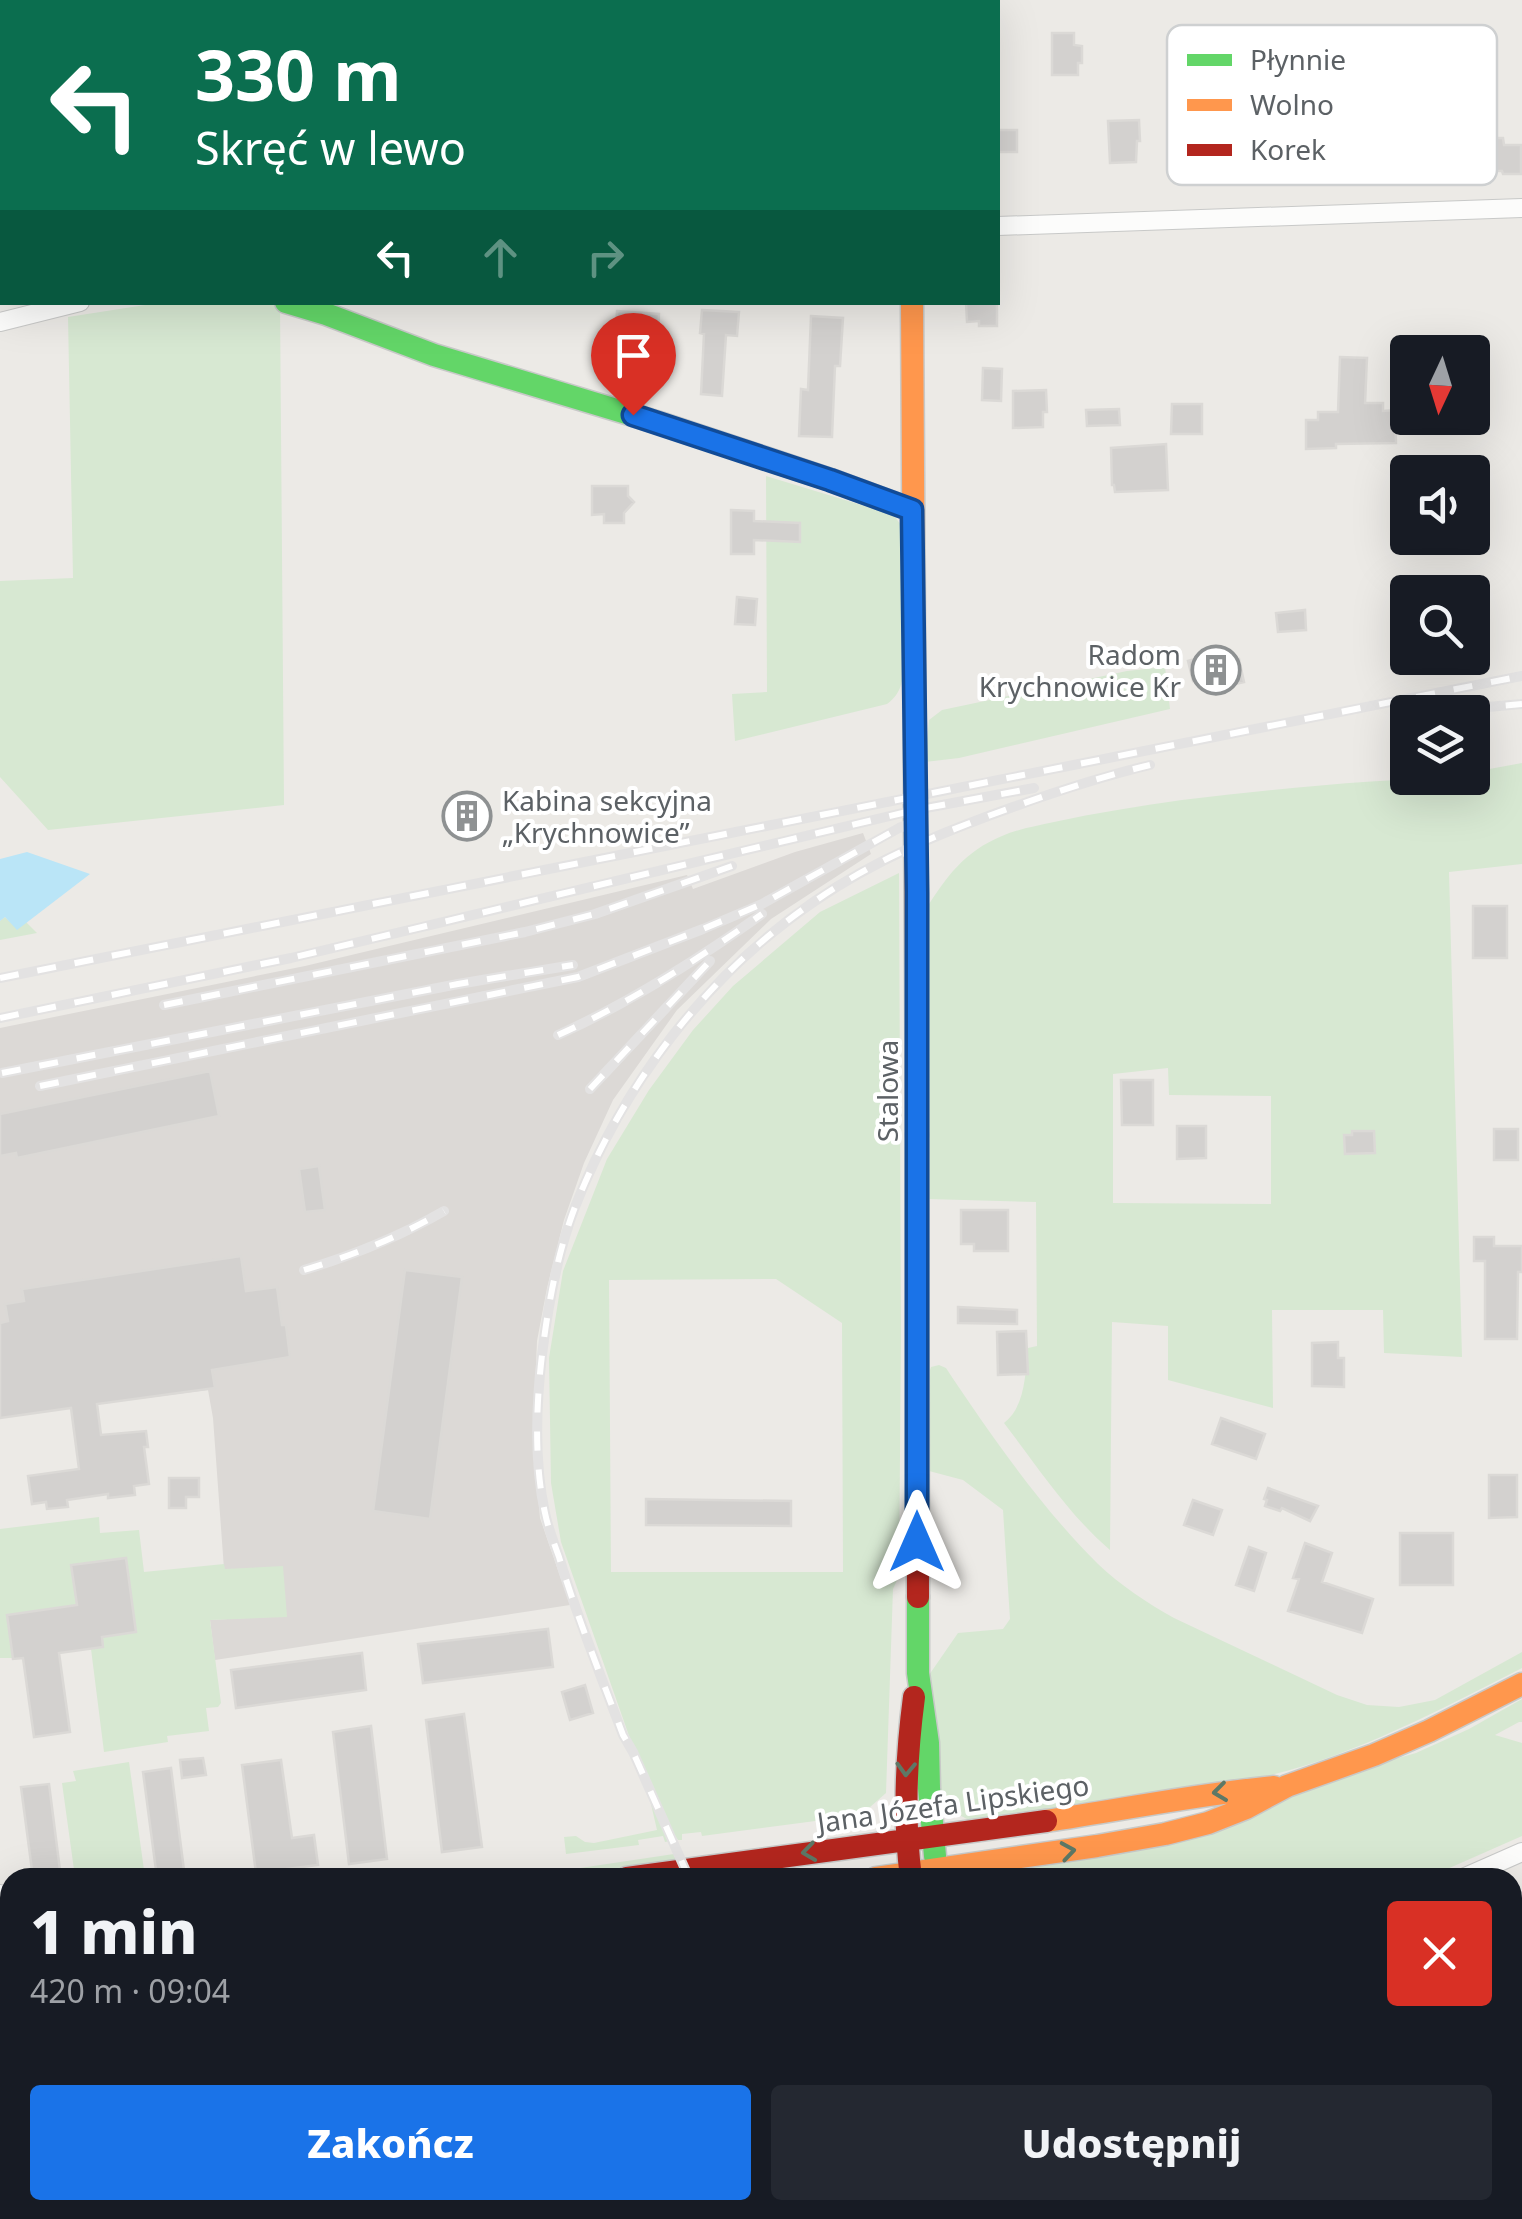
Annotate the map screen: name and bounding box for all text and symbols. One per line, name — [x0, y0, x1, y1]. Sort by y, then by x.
legend — [1167, 25, 1497, 185]
text: 330 m — [195, 26, 402, 122]
icon: left — [30, 40, 160, 170]
text: Płynnie — [1250, 40, 1346, 78]
text: Wolno — [1250, 85, 1334, 123]
text: Skręć w lewo — [195, 117, 466, 178]
text: Korek — [1250, 130, 1326, 168]
icon: left — [368, 230, 423, 285]
icon: ahead — [473, 230, 528, 285]
icon: right — [578, 230, 633, 285]
pin — [591, 313, 676, 416]
icon: arrive — [606, 328, 661, 383]
north arrow — [1390, 335, 1490, 435]
map controls — [1390, 335, 1490, 795]
button: sound — [1390, 455, 1490, 555]
button: search — [1390, 575, 1490, 675]
place label: Radom Krychnowice Kr — [979, 635, 1181, 705]
building icon: Radom Krychnowice Kr — [1190, 644, 1242, 696]
button: layers — [1390, 695, 1490, 795]
place label: Kabina sekcyjna „Krychnowice” — [502, 781, 712, 851]
building icon: Kabina sekcyjna „Krychnowice” — [441, 790, 493, 842]
street label: Stalowa — [868, 1040, 906, 1142]
position arrow — [865, 1490, 969, 1594]
one-way arrow — [896, 1762, 917, 1778]
street label: Jana Józefa Lipskiego — [812, 1765, 1091, 1841]
one-way arrow — [1212, 1781, 1228, 1802]
one-way arrow — [801, 1841, 817, 1862]
one-way arrow — [1060, 1841, 1076, 1862]
text: 1 min — [30, 1890, 198, 1972]
button: close — [1387, 1901, 1492, 2006]
text: 420 m · 09:04 — [30, 1969, 230, 2012]
button: Zakończ — [30, 2085, 751, 2200]
button: Udostępnij — [771, 2085, 1492, 2200]

